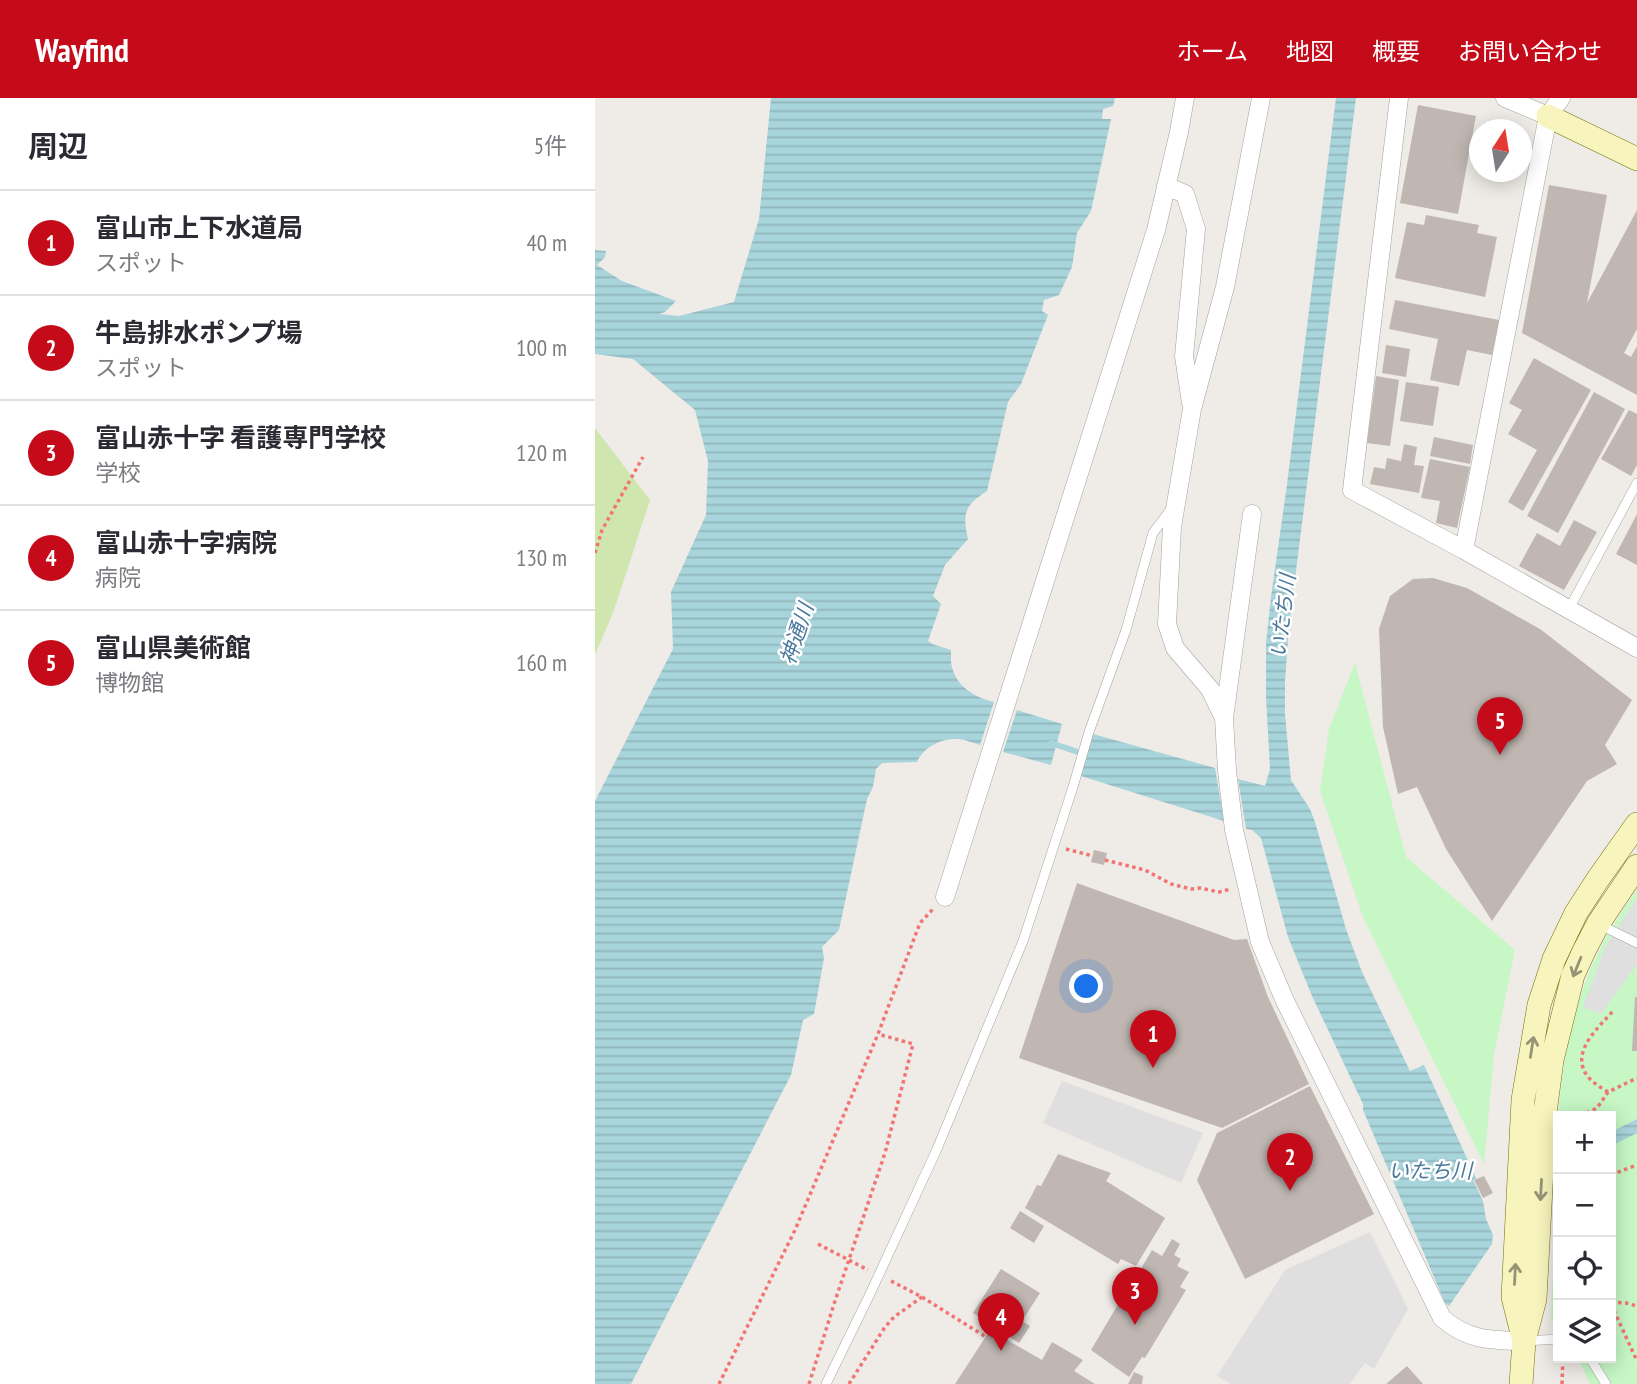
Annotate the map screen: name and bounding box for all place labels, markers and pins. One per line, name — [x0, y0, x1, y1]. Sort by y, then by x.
pin: 5 — [1477, 697, 1523, 755]
pin: 1 — [1130, 1010, 1176, 1068]
pin: 2 — [1267, 1133, 1313, 1191]
pin: 3 — [1112, 1267, 1158, 1325]
pin: 4 — [978, 1293, 1024, 1351]

